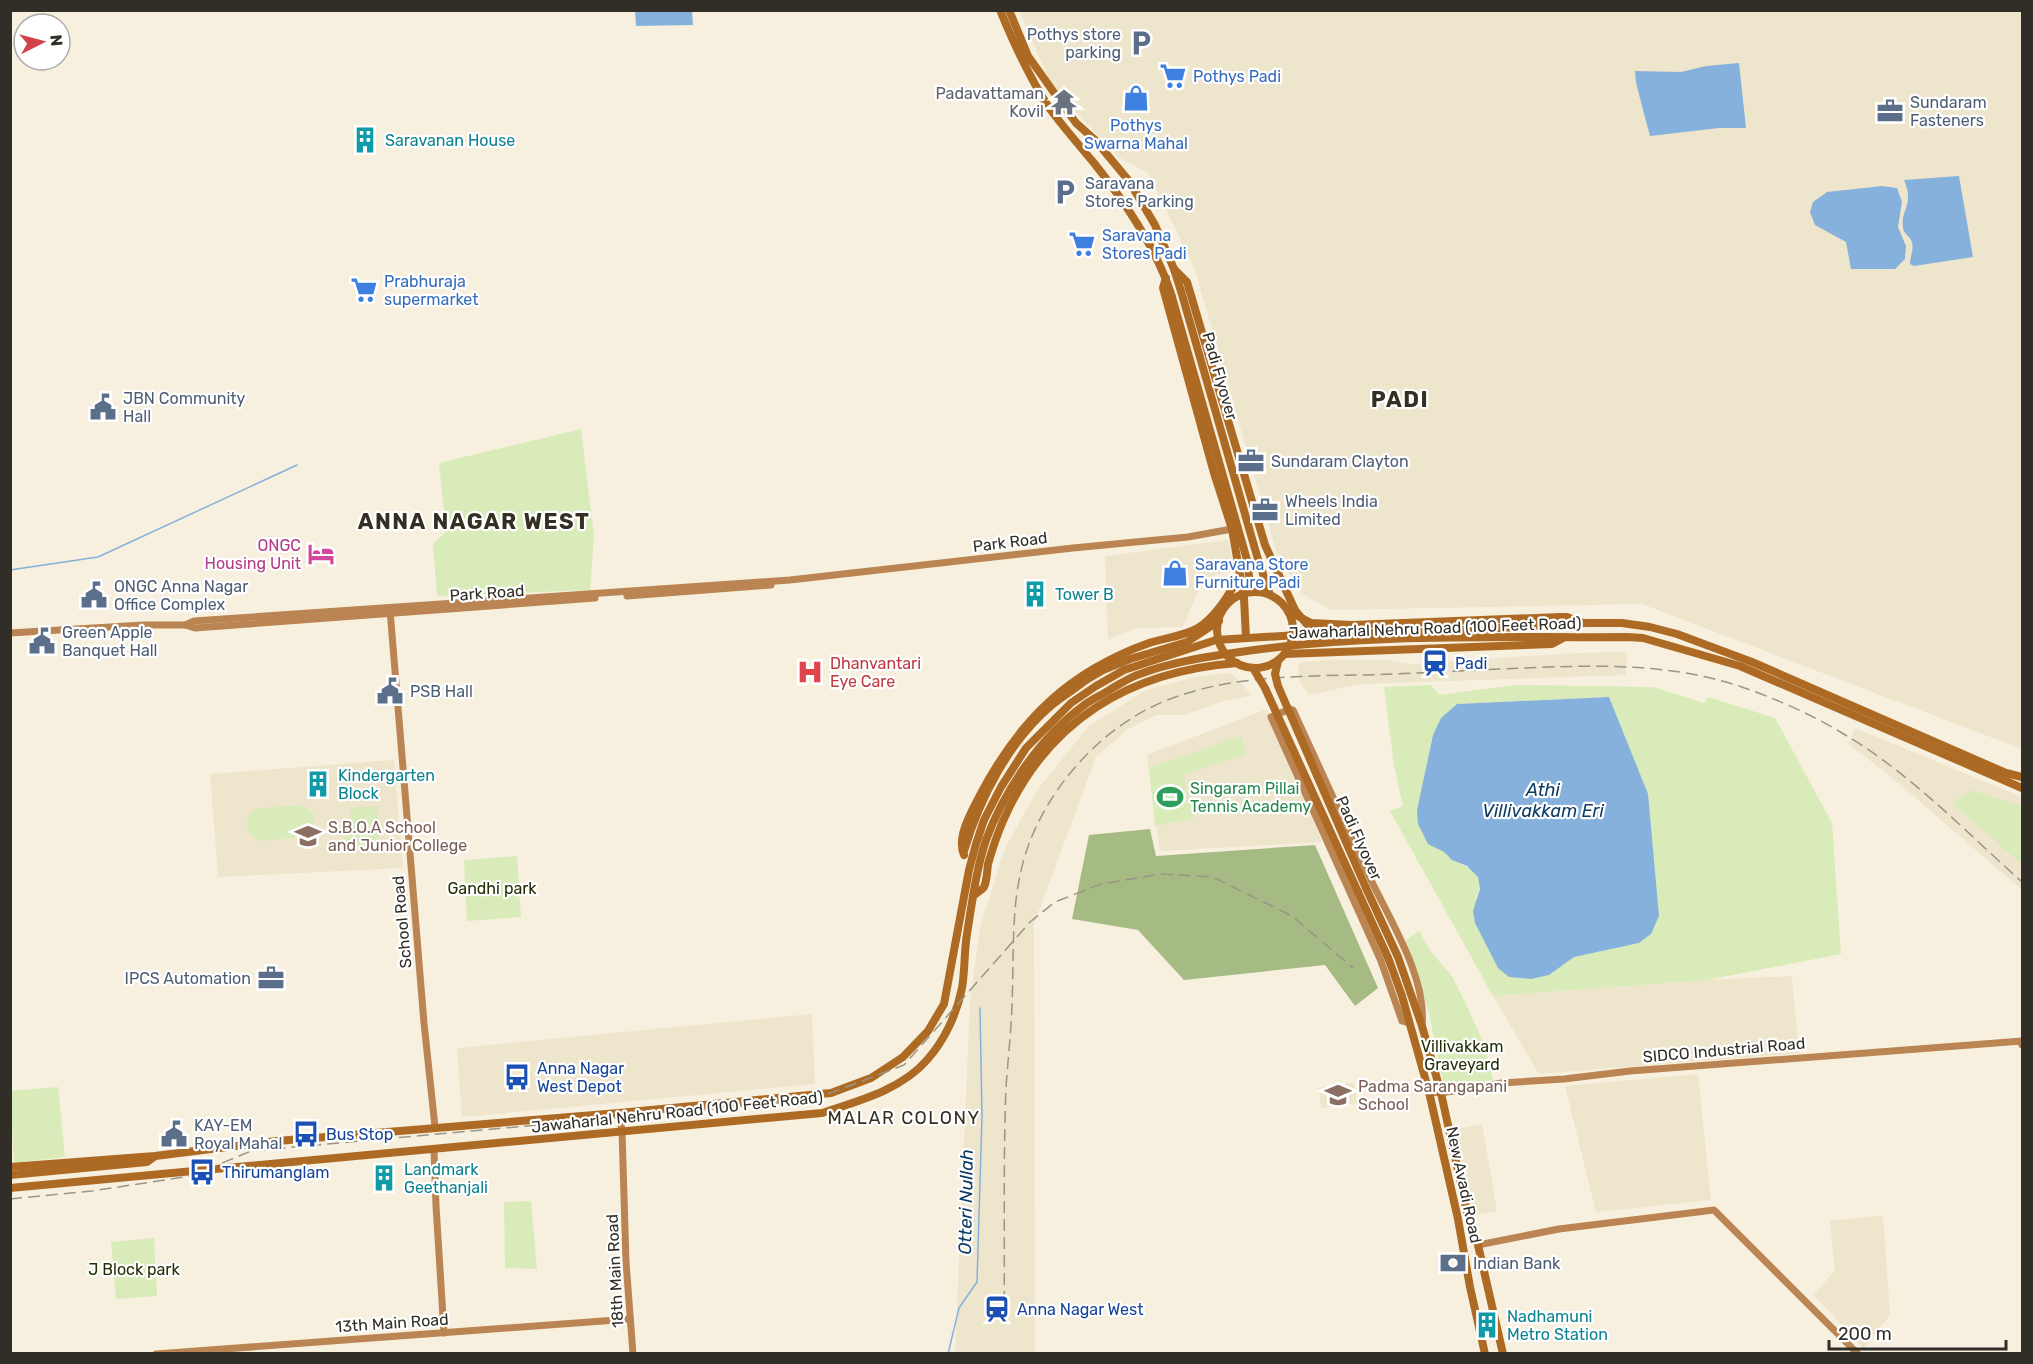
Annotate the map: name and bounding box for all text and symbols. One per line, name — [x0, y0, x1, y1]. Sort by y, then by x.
north arrow — [12, 12, 72, 72]
place label: Pothys store parking — [1027, 25, 1121, 62]
parking icon: Pothys store parking — [1126, 28, 1156, 58]
text: N — [46, 34, 66, 47]
supermarket icon: Pothys Padi — [1158, 61, 1188, 91]
place label: Pothys Padi — [1193, 67, 1281, 86]
shop icon: Pothys Swarna Mahal — [1121, 83, 1151, 113]
place label: Padavattaman Kovil — [935, 84, 1044, 121]
temple icon: Padavattaman Kovil — [1049, 87, 1079, 117]
place label: Sundaram Fasteners — [1910, 93, 1987, 130]
office icon: Sundaram Fasteners — [1875, 96, 1905, 126]
place label: Pothys Swarna Mahal — [1084, 116, 1188, 153]
building icon: Saravanan House — [350, 125, 380, 155]
place label: Saravanan House — [385, 131, 515, 150]
place label: Saravana Stores Parking — [1085, 174, 1194, 211]
parking icon: Saravana Stores Parking — [1050, 177, 1080, 207]
place label: Saravana Stores Padi — [1102, 226, 1187, 263]
supermarket icon: Saravana Stores Padi — [1067, 229, 1097, 259]
place label: Prabhuraja supermarket — [384, 272, 479, 309]
supermarket icon: Prabhuraja supermarket — [349, 275, 379, 305]
street label: Padi Flyover — [1198, 330, 1242, 422]
district label: PADI — [1371, 386, 1429, 413]
place label: JBN Community Hall — [123, 389, 246, 426]
public building icon: JBN Community Hall — [88, 392, 118, 422]
office icon: Sundaram Clayton — [1236, 446, 1266, 476]
place label: Sundaram Clayton — [1271, 452, 1409, 471]
place label: Wheels India Limited — [1285, 492, 1378, 529]
office icon: Wheels India Limited — [1250, 495, 1280, 525]
district label: ANNA NAGAR WEST — [358, 508, 590, 535]
street label: Park Road — [972, 528, 1048, 556]
place label: ONGC Housing Unit — [205, 536, 301, 573]
hotel icon: ONGC Housing Unit — [306, 539, 336, 569]
place label: Saravana Store Furniture Padi — [1195, 555, 1309, 592]
shop icon: Saravana Store Furniture Padi — [1160, 558, 1190, 588]
place label: ONGC Anna Nagar Office Complex — [114, 577, 248, 614]
building icon: Tower B — [1020, 579, 1050, 609]
public building icon: ONGC Anna Nagar Office Complex — [79, 580, 109, 610]
street label: Park Road — [449, 581, 525, 605]
place label: Tower B — [1055, 585, 1114, 604]
street label: Jawaharlal Nehru Road (100 Feet Road) — [1288, 613, 1582, 643]
place label: Green Apple Banquet Hall — [62, 623, 158, 660]
public building icon: Green Apple Banquet Hall — [27, 626, 57, 656]
station icon: Padi — [1420, 648, 1450, 678]
place label: Dhanvantari Eye Care — [830, 654, 921, 691]
place label: Padi — [1455, 654, 1487, 673]
hospital icon: Dhanvantari Eye Care — [795, 657, 825, 687]
public building icon: PSB Hall — [375, 676, 405, 706]
place label: PSB Hall — [410, 682, 473, 701]
place label: Kindergarten Block — [338, 766, 435, 803]
building icon: Kindergarten Block — [303, 769, 333, 799]
place label: Singaram Pillai Tennis Academy — [1190, 779, 1311, 816]
water label: Athi Villivakkam Eri — [1482, 779, 1604, 822]
sports icon: Singaram Pillai Tennis Academy — [1155, 782, 1185, 812]
street label: Padi Flyover — [1332, 793, 1386, 883]
place label: S.B.O.A School and Junior College — [328, 818, 467, 855]
school or university icon: S.B.O.A School and Junior College — [293, 821, 323, 851]
street label: School Road — [388, 875, 416, 969]
park label: Gandhi park — [447, 879, 537, 898]
office icon: IPCS Automation — [256, 963, 286, 993]
place label: IPCS Automation — [125, 969, 251, 988]
street label: SIDCO Industrial Road — [1642, 1033, 1806, 1067]
park label: Villivakkam Graveyard — [1421, 1037, 1503, 1074]
place label: Anna Nagar West Depot — [537, 1059, 624, 1096]
bus stop icon: Anna Nagar West Depot — [502, 1062, 532, 1092]
place label: Padma Sarangapani School — [1358, 1077, 1507, 1114]
school or university icon: Padma Sarangapani School — [1323, 1080, 1353, 1110]
street label: Jawaharlal Nehru Road (100 Feet Road) — [530, 1087, 824, 1137]
district label: MALAR COLONY — [827, 1107, 981, 1129]
place label: KAY-EM Royal Mahal — [194, 1116, 282, 1153]
public building icon: KAY-EM Royal Mahal — [159, 1119, 189, 1149]
bus stop icon: Bus Stop — [291, 1119, 321, 1149]
place label: Bus Stop — [326, 1125, 393, 1144]
street label: New Avadi Road — [1442, 1125, 1486, 1245]
water label: Otteri Nullah — [954, 1149, 978, 1255]
bus stop icon: Thirumanglam — [187, 1157, 217, 1187]
place label: Landmark Geethanjali — [404, 1160, 488, 1197]
place label: Thirumanglam — [222, 1163, 330, 1182]
building icon: Landmark Geethanjali — [369, 1163, 399, 1193]
street label: 18th Main Road — [603, 1214, 627, 1328]
bank icon: Indian Bank — [1438, 1248, 1468, 1278]
place label: Indian Bank — [1473, 1254, 1561, 1273]
park label: J Block park — [88, 1260, 180, 1279]
station icon: Anna Nagar West — [982, 1294, 1012, 1324]
place label: Anna Nagar West — [1017, 1300, 1143, 1319]
place label: Nadhamuni Metro Station — [1507, 1307, 1608, 1344]
street label: 13th Main Road — [335, 1310, 449, 1336]
building icon: Nadhamuni Metro Station — [1472, 1310, 1502, 1340]
scale bar — [1829, 1313, 2006, 1351]
text: 200 m — [1838, 1323, 1892, 1345]

